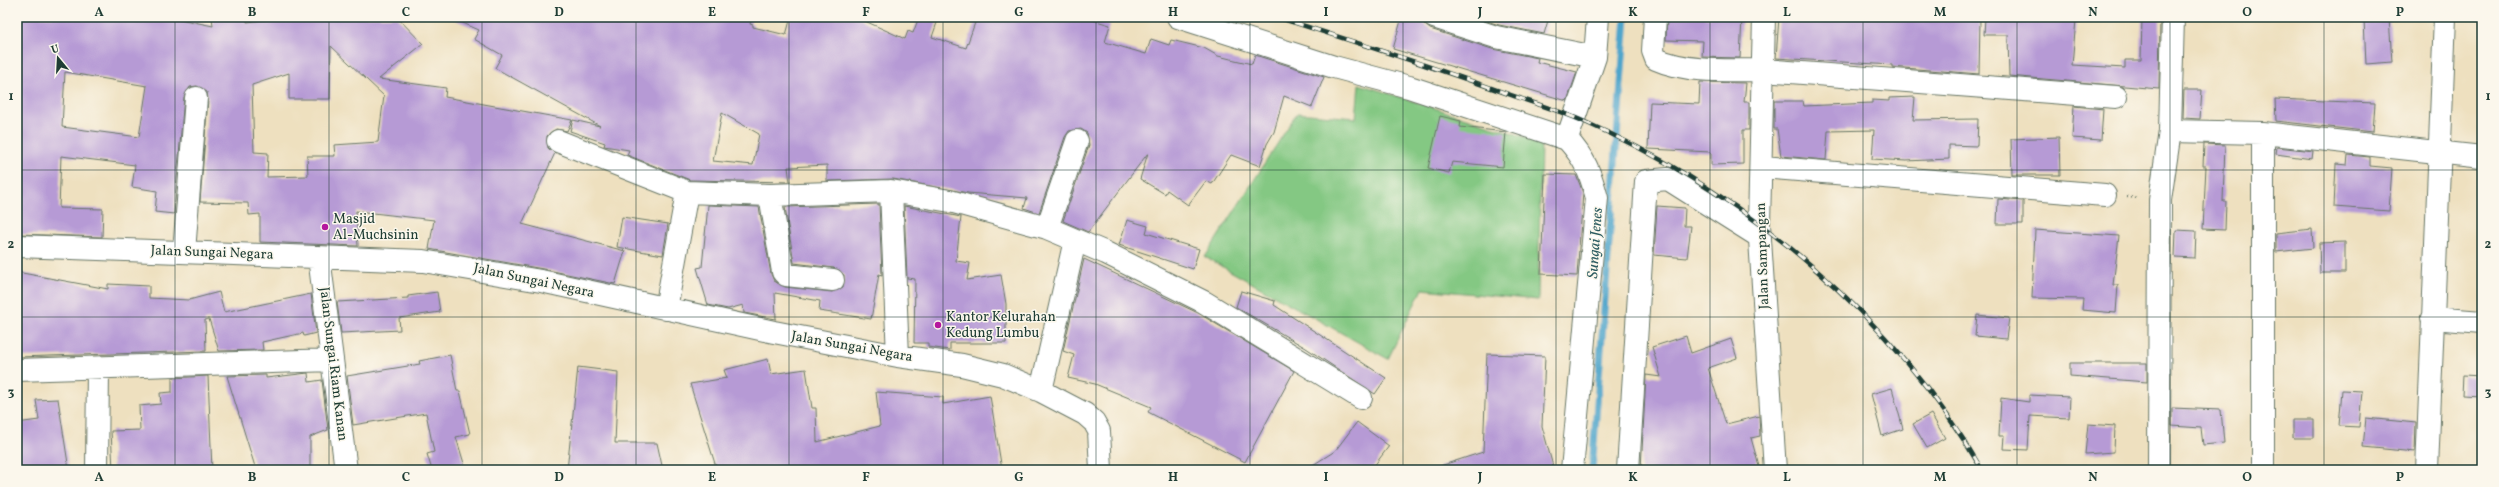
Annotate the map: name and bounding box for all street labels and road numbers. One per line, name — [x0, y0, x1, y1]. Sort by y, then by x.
street label: Jalan Sampangan — [1752, 202, 1774, 310]
street label: Jalan Sungai Negara — [150, 241, 274, 265]
street label: Jalan Sungai Negara — [472, 259, 596, 303]
street label: Jalan Sungai Riam Kanan — [314, 286, 352, 442]
street label: Jalan Sungai Negara — [790, 327, 914, 367]

